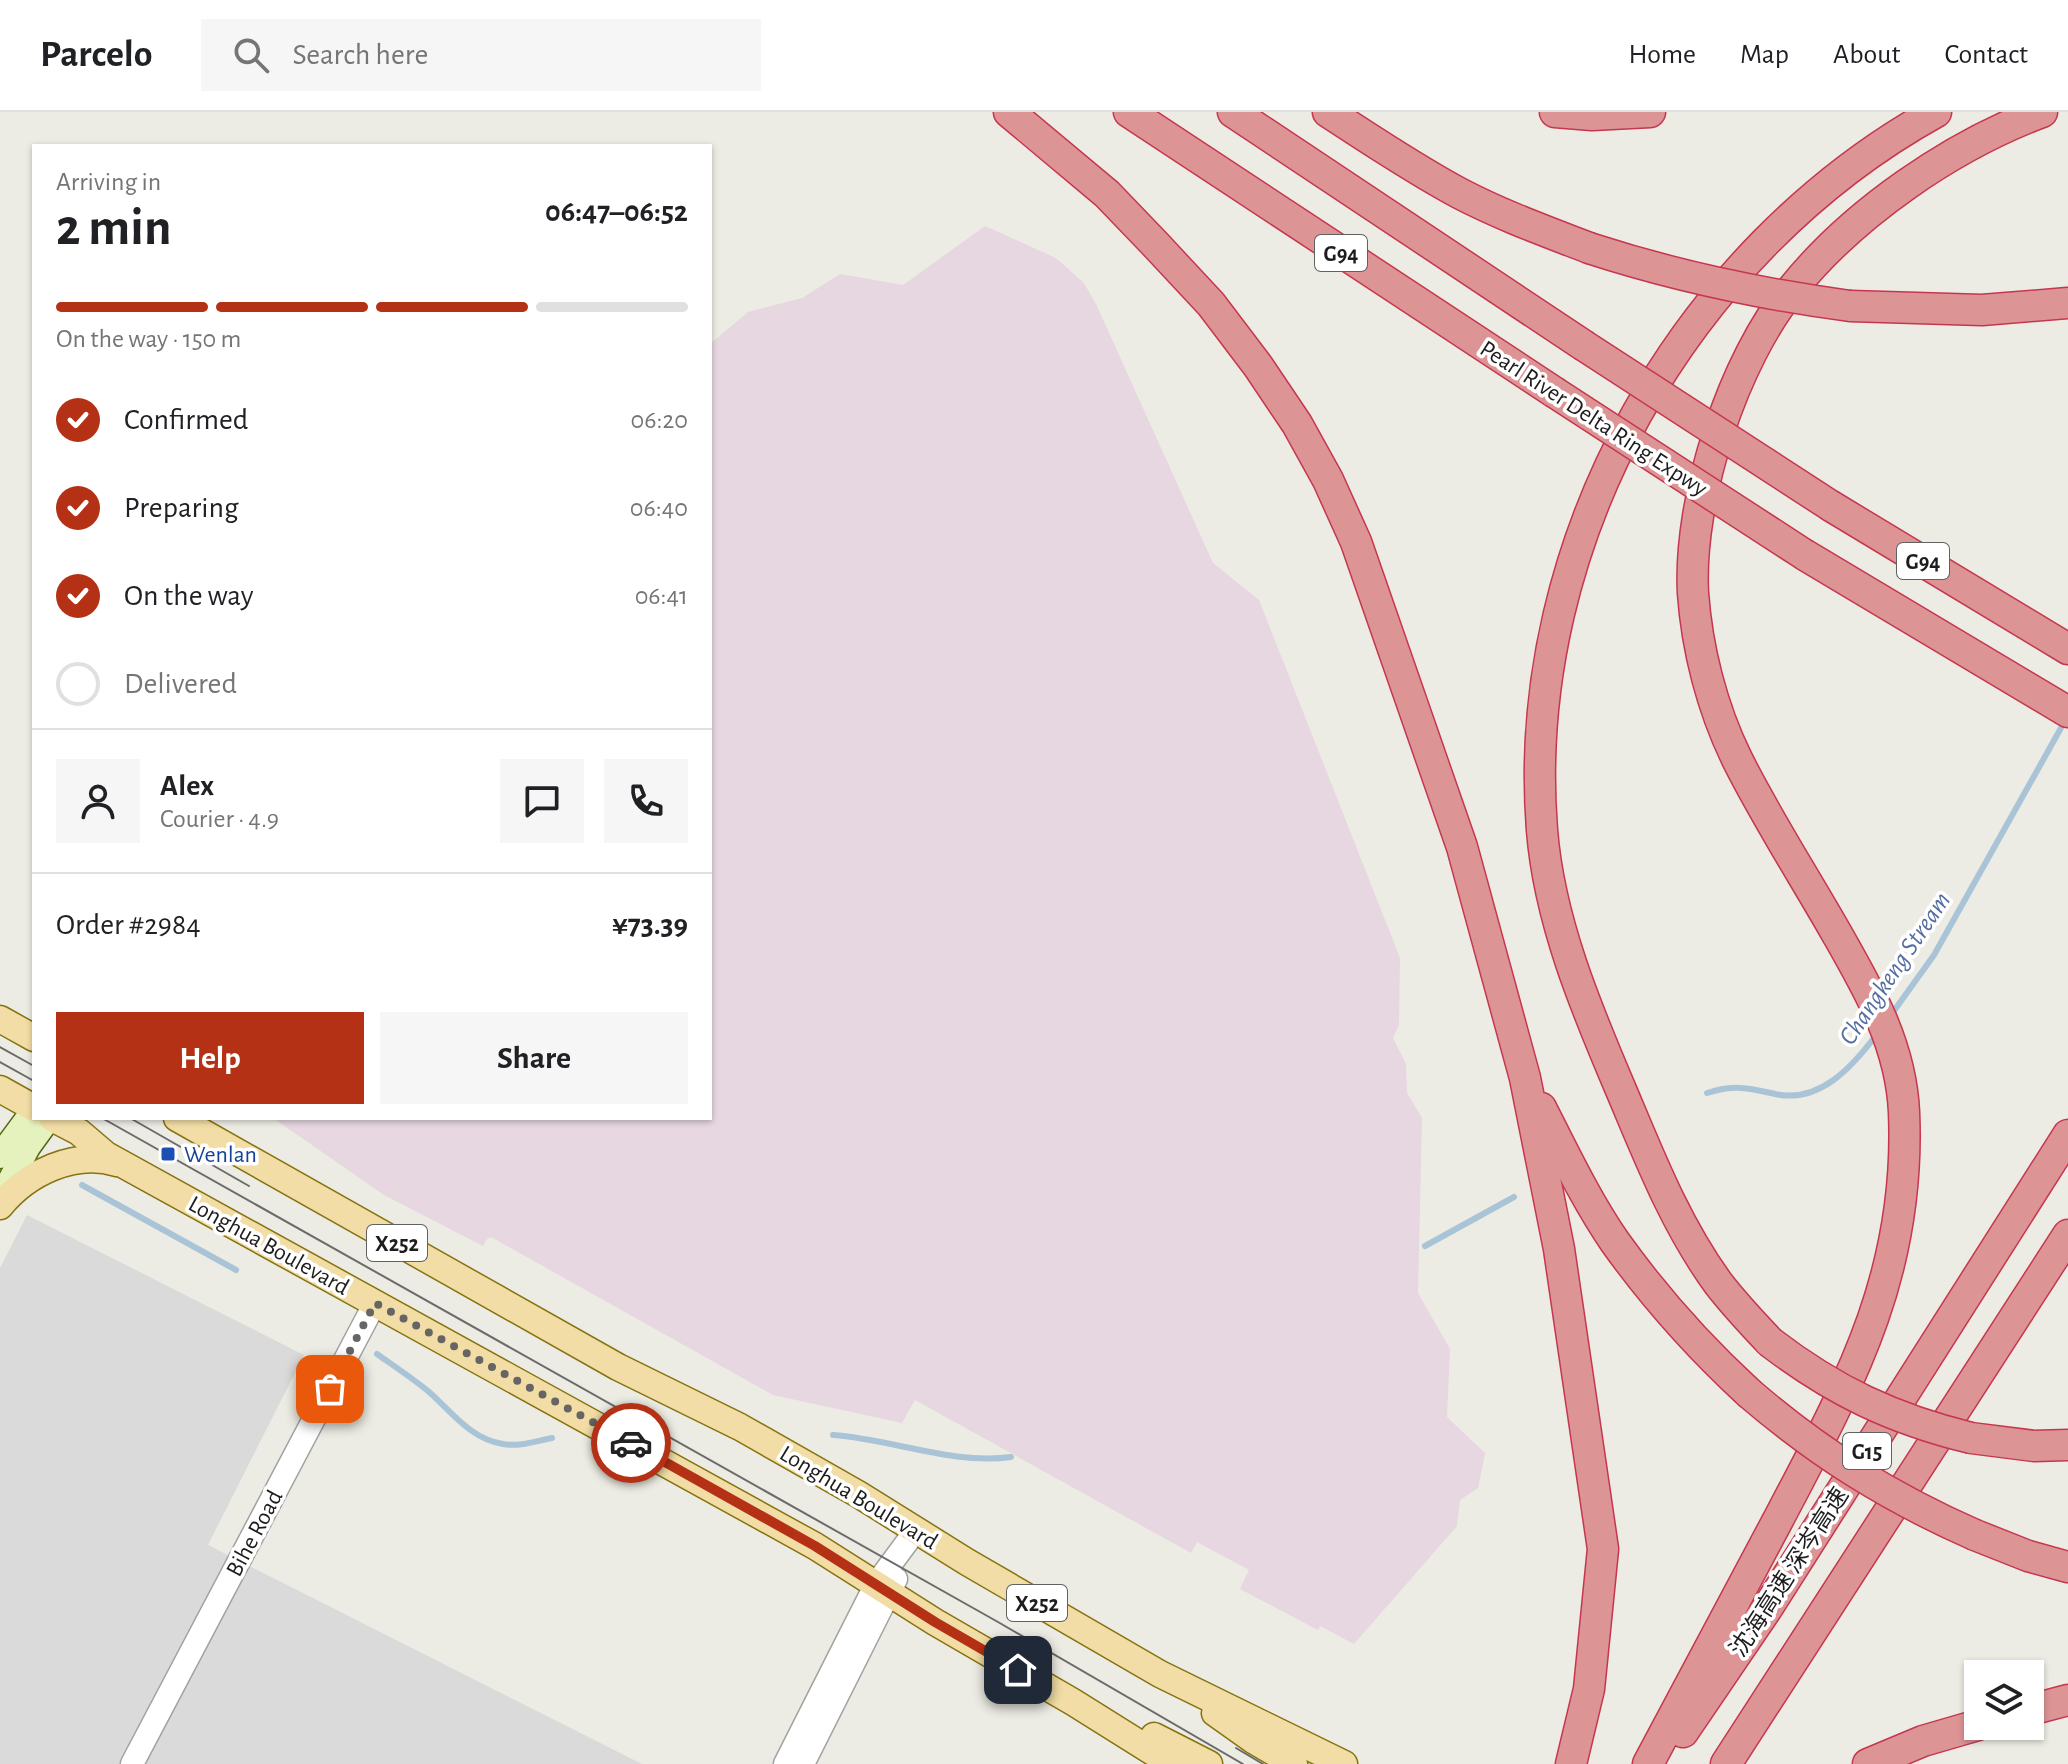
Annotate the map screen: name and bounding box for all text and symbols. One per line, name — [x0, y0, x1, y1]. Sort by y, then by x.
search box — [201, 19, 761, 91]
icon: search — [229, 33, 273, 77]
text: Parcelo — [40, 36, 153, 74]
text: Search here — [293, 40, 428, 70]
text: Home — [1629, 41, 1696, 69]
text: Map — [1740, 41, 1789, 69]
text: About — [1833, 41, 1901, 69]
text: Contact — [1945, 41, 2028, 69]
text: Arriving in — [56, 169, 161, 195]
text: 06:47–06:52 — [545, 197, 688, 227]
text: 2 min — [56, 202, 171, 254]
road number: G94 — [1315, 235, 1367, 271]
text: On the way · 150 m — [56, 326, 241, 352]
street label: Pearl River Delta Ring Expwy — [1476, 336, 1711, 501]
icon: check — [56, 398, 100, 442]
text: Confirmed — [124, 405, 248, 435]
text: 06:20 — [631, 407, 688, 433]
icon: check — [56, 486, 100, 530]
text: Preparing — [124, 493, 239, 523]
text: 06:40 — [630, 495, 688, 521]
road number: G94 — [1897, 543, 1949, 579]
icon: check — [56, 574, 100, 618]
text: On the way — [124, 581, 253, 611]
text: 06:41 — [635, 583, 688, 609]
text: Delivered — [124, 669, 237, 699]
button: person — [56, 759, 140, 843]
button: chat — [500, 759, 584, 843]
button: phone — [604, 759, 688, 843]
text: Alex — [160, 771, 214, 801]
text: Courier · 4.9 — [160, 806, 279, 832]
water label: Changkeng Stream — [1834, 888, 1955, 1050]
text: Order #2984 — [56, 910, 201, 940]
text: ¥73.39 — [612, 910, 688, 940]
button: Help — [56, 1012, 364, 1104]
button: Share — [380, 1012, 688, 1104]
place label: Wenlan — [184, 1143, 257, 1167]
marker: Wenlan — [159, 1145, 177, 1163]
street label: Longhua Boulevard — [184, 1192, 353, 1300]
road number: X252 — [367, 1225, 427, 1261]
pin — [296, 1355, 364, 1423]
icon: bag — [308, 1367, 352, 1411]
courier — [591, 1403, 671, 1483]
icon: car — [609, 1421, 653, 1465]
road number: G15 — [1843, 1433, 1891, 1469]
street label: Longhua Boulevard — [775, 1441, 942, 1554]
street label: 沈海高速 深岑高速 — [1725, 1483, 1853, 1661]
street label: Bihe Road — [222, 1486, 288, 1581]
road number: X252 — [1007, 1585, 1067, 1621]
pin — [984, 1636, 1052, 1704]
icon: home — [996, 1648, 1040, 1692]
map controls — [1964, 1660, 2044, 1740]
button: layers — [1964, 1660, 2044, 1740]

